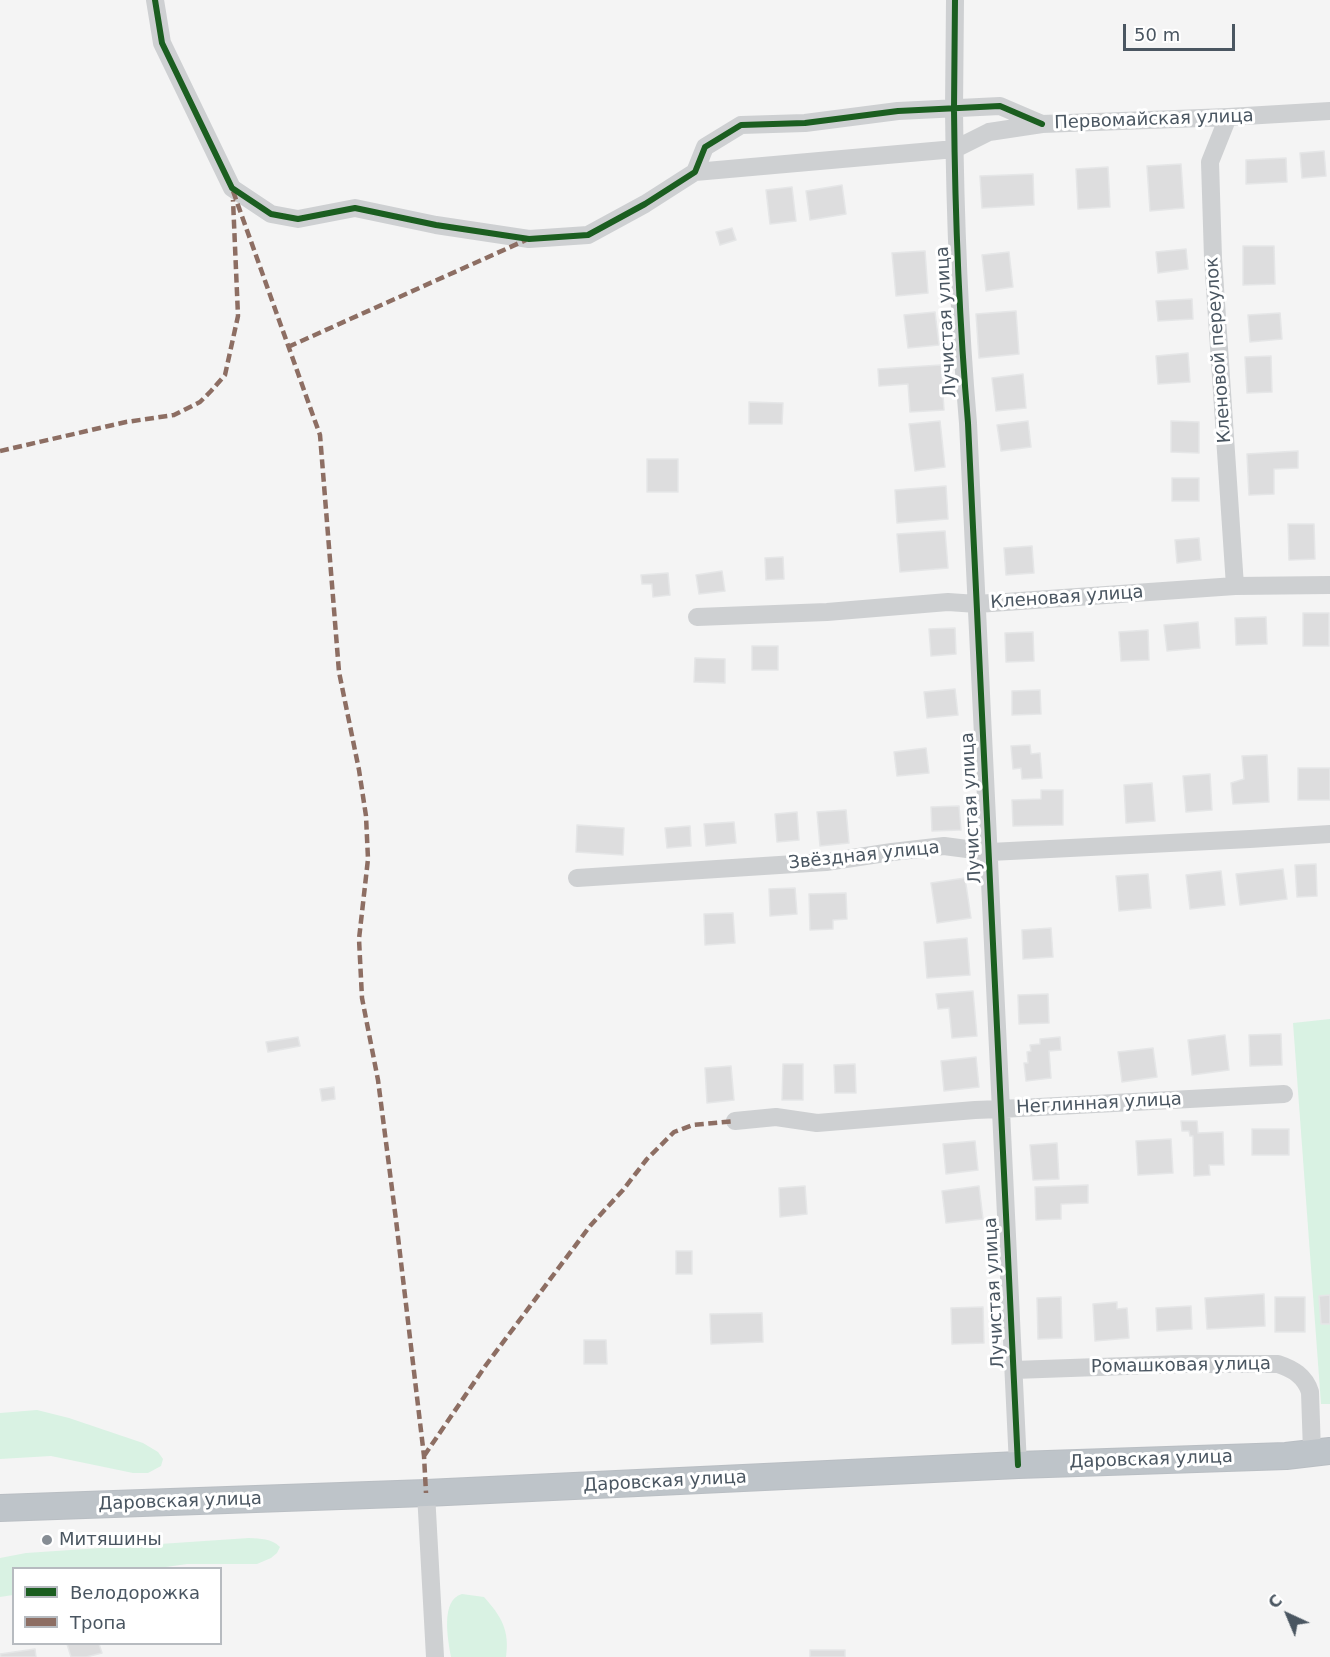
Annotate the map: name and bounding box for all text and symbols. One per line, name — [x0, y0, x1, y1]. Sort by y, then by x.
scale bar — [1126, 12, 1238, 50]
text: 50 m — [1134, 24, 1180, 45]
street label: Первомайская улица — [1054, 106, 1254, 134]
street label: Лучистая улица — [932, 246, 962, 398]
street label: Кленовой переулок — [1202, 256, 1236, 444]
street label: Кленовая улица — [990, 582, 1144, 614]
street label: Лучистая улица — [957, 732, 987, 884]
street label: Звёздная улица — [787, 837, 941, 875]
street label: Неглинная улица — [1016, 1089, 1182, 1119]
street label: Лучистая улица — [980, 1217, 1010, 1369]
street label: Ромашковая улица — [1091, 1354, 1271, 1378]
street label: Даровская улица — [1069, 1446, 1233, 1474]
street label: Даровская улица — [583, 1467, 747, 1497]
street label: Даровская улица — [98, 1488, 262, 1516]
place label: Митяшины — [59, 1529, 162, 1551]
marker: Митяшины — [40, 1533, 54, 1547]
legend — [12, 1567, 222, 1645]
text: Велодорожка — [70, 1582, 200, 1603]
north arrow — [1258, 1585, 1318, 1645]
text: С — [1264, 1591, 1286, 1613]
text: Тропа — [70, 1612, 126, 1633]

